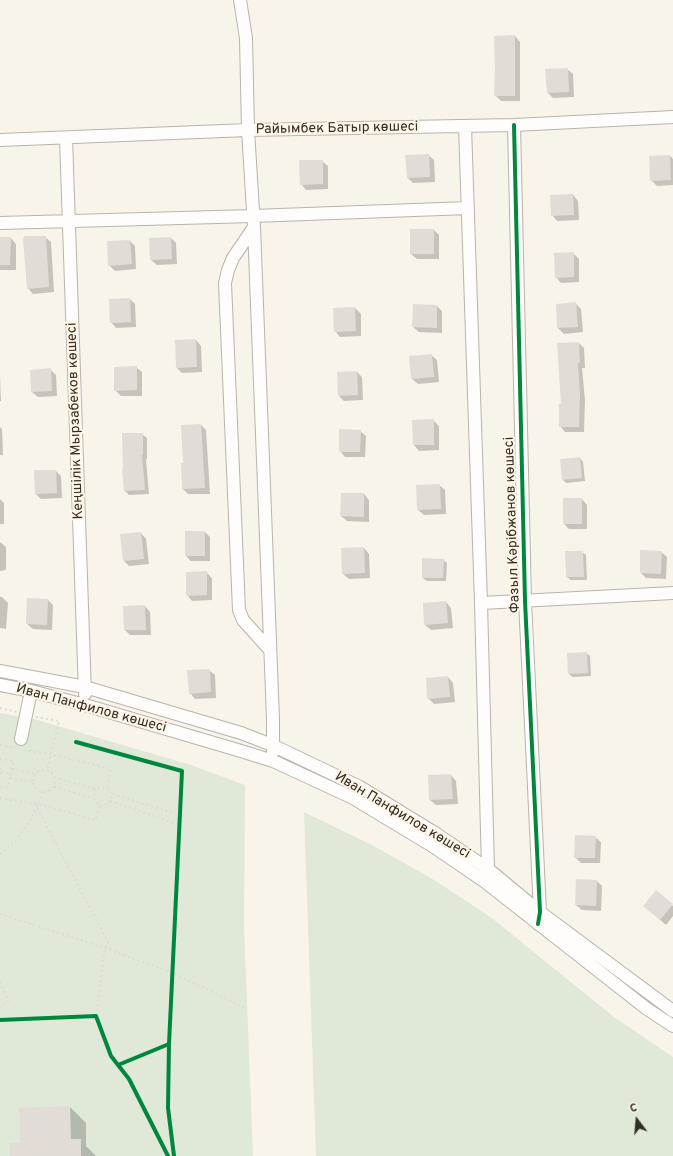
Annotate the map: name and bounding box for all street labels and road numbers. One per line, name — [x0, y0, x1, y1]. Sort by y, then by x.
street label: Райымбек Батыр көшесі — [255, 119, 419, 139]
street label: Кеңшілік Мырзабеков көшесі — [64, 322, 88, 520]
street label: Фазыл Кәрібжанов көшесі — [502, 437, 524, 613]
street label: Иван Панфилов көшесі — [14, 681, 168, 737]
street label: Иван Панфилов көшесі — [331, 769, 473, 863]

